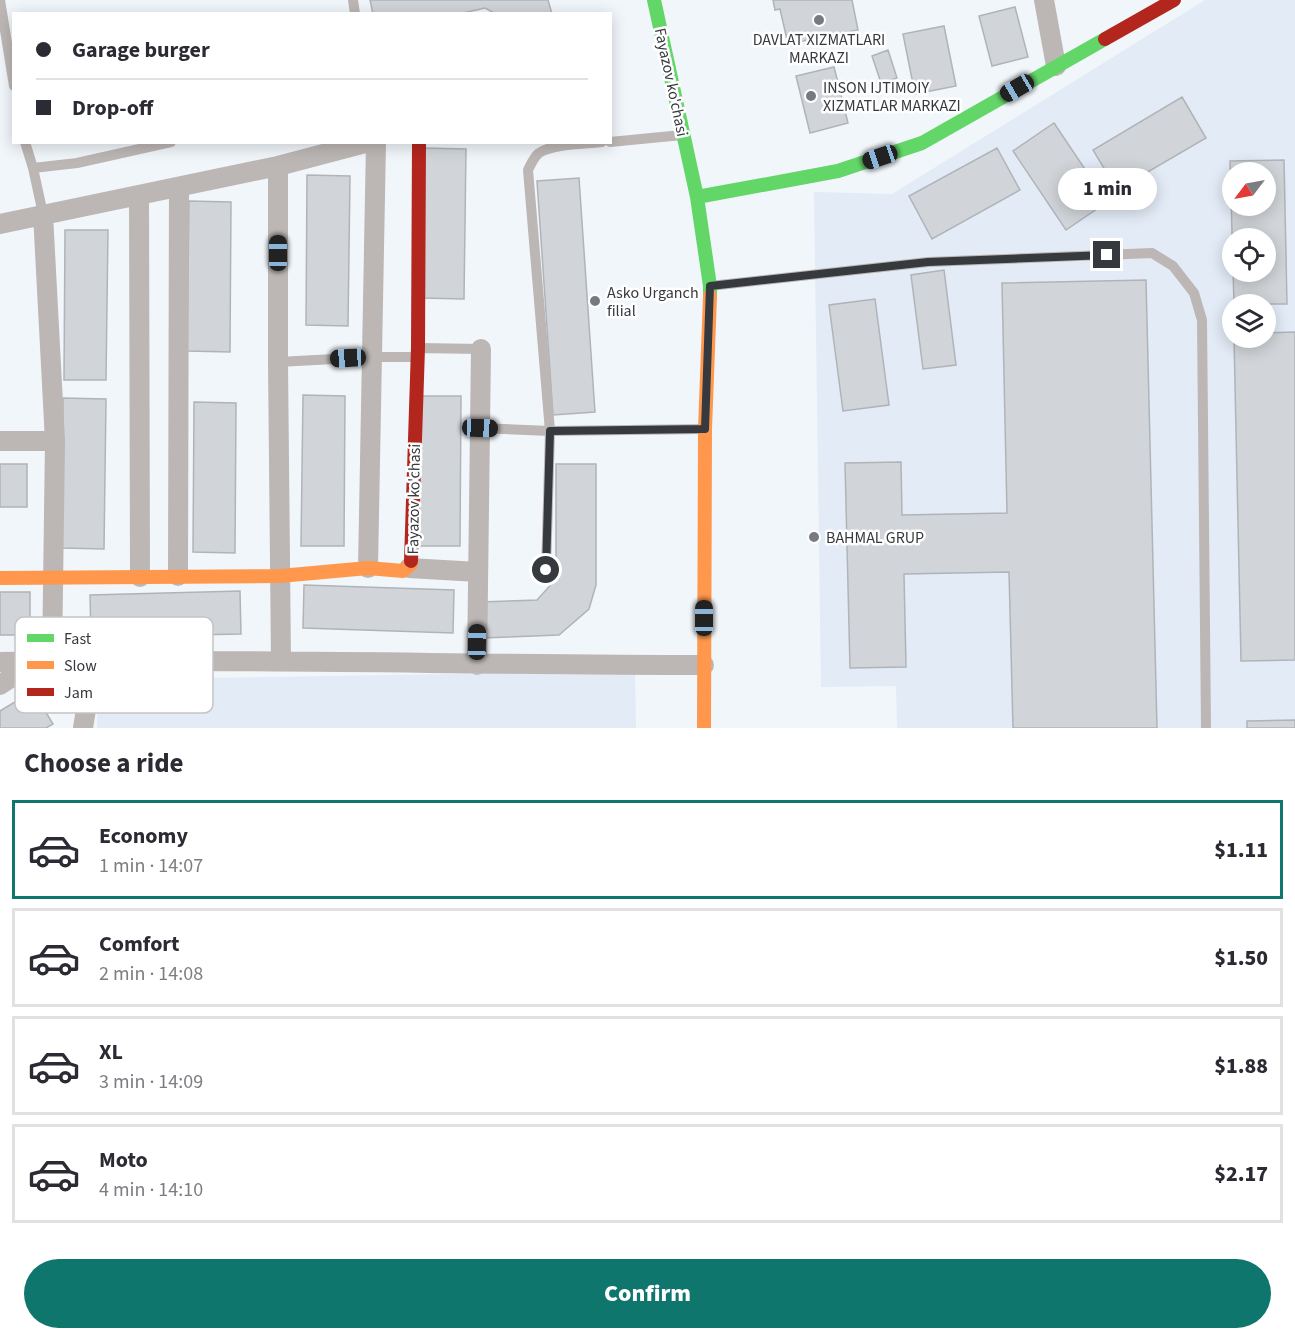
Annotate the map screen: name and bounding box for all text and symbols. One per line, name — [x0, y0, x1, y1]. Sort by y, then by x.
marker: DAVLAT XIZMATLARI MARKAZI — [812, 13, 826, 27]
street label: Fayazov ko'chasi — [649, 26, 693, 139]
place label: DAVLAT XIZMATLARI MARKAZI — [753, 29, 885, 69]
text: Garage burger — [72, 34, 210, 66]
car — [997, 71, 1037, 105]
place label: INSON IJTIMOIY XIZMATLAR MARKAZI — [823, 77, 961, 117]
marker: INSON IJTIMOIY XIZMATLAR MARKAZI — [804, 89, 818, 103]
text: Drop-off — [72, 92, 153, 124]
car — [860, 143, 900, 171]
north arrow — [1222, 162, 1276, 216]
map controls — [1222, 162, 1276, 348]
callout: 1 min — [1058, 168, 1156, 210]
text: 1 min — [1083, 175, 1132, 203]
button: locate — [1222, 228, 1276, 282]
car — [269, 235, 287, 271]
route end — [1093, 241, 1120, 268]
place label: Asko Urganch filial — [607, 282, 699, 322]
marker: Asko Urganch filial — [588, 294, 602, 308]
button: layers — [1222, 294, 1276, 348]
car — [330, 348, 366, 368]
car — [462, 418, 498, 438]
street label: Fayazov ko'chasi — [402, 444, 426, 555]
place label: BAHMAL GRUP — [826, 527, 924, 549]
marker: BAHMAL GRUP — [807, 530, 821, 544]
route start — [532, 556, 559, 583]
car — [695, 600, 713, 636]
legend — [15, 617, 213, 713]
car — [468, 624, 486, 660]
text: Fast — [64, 628, 92, 650]
text: Slow — [64, 655, 97, 677]
text: Jam — [64, 682, 93, 704]
text: Choose a ride — [24, 744, 184, 783]
text: Economy — [99, 820, 188, 852]
icon: car — [27, 823, 81, 877]
text: $1.11 — [1214, 834, 1268, 866]
text: 1 min · 14:07 — [99, 852, 203, 880]
text: Comfort — [99, 928, 180, 960]
icon: car — [27, 931, 81, 985]
text: $1.50 — [1214, 942, 1268, 974]
text: 2 min · 14:08 — [99, 960, 203, 988]
text: XL — [99, 1036, 123, 1068]
icon: car — [27, 1039, 81, 1093]
text: $1.88 — [1214, 1050, 1268, 1082]
text: 3 min · 14:09 — [99, 1068, 203, 1096]
text: Moto — [99, 1144, 148, 1176]
icon: car — [27, 1147, 81, 1201]
text: $2.17 — [1214, 1158, 1268, 1190]
text: 4 min · 14:10 — [99, 1176, 203, 1204]
button: Confirm — [24, 1259, 1271, 1328]

